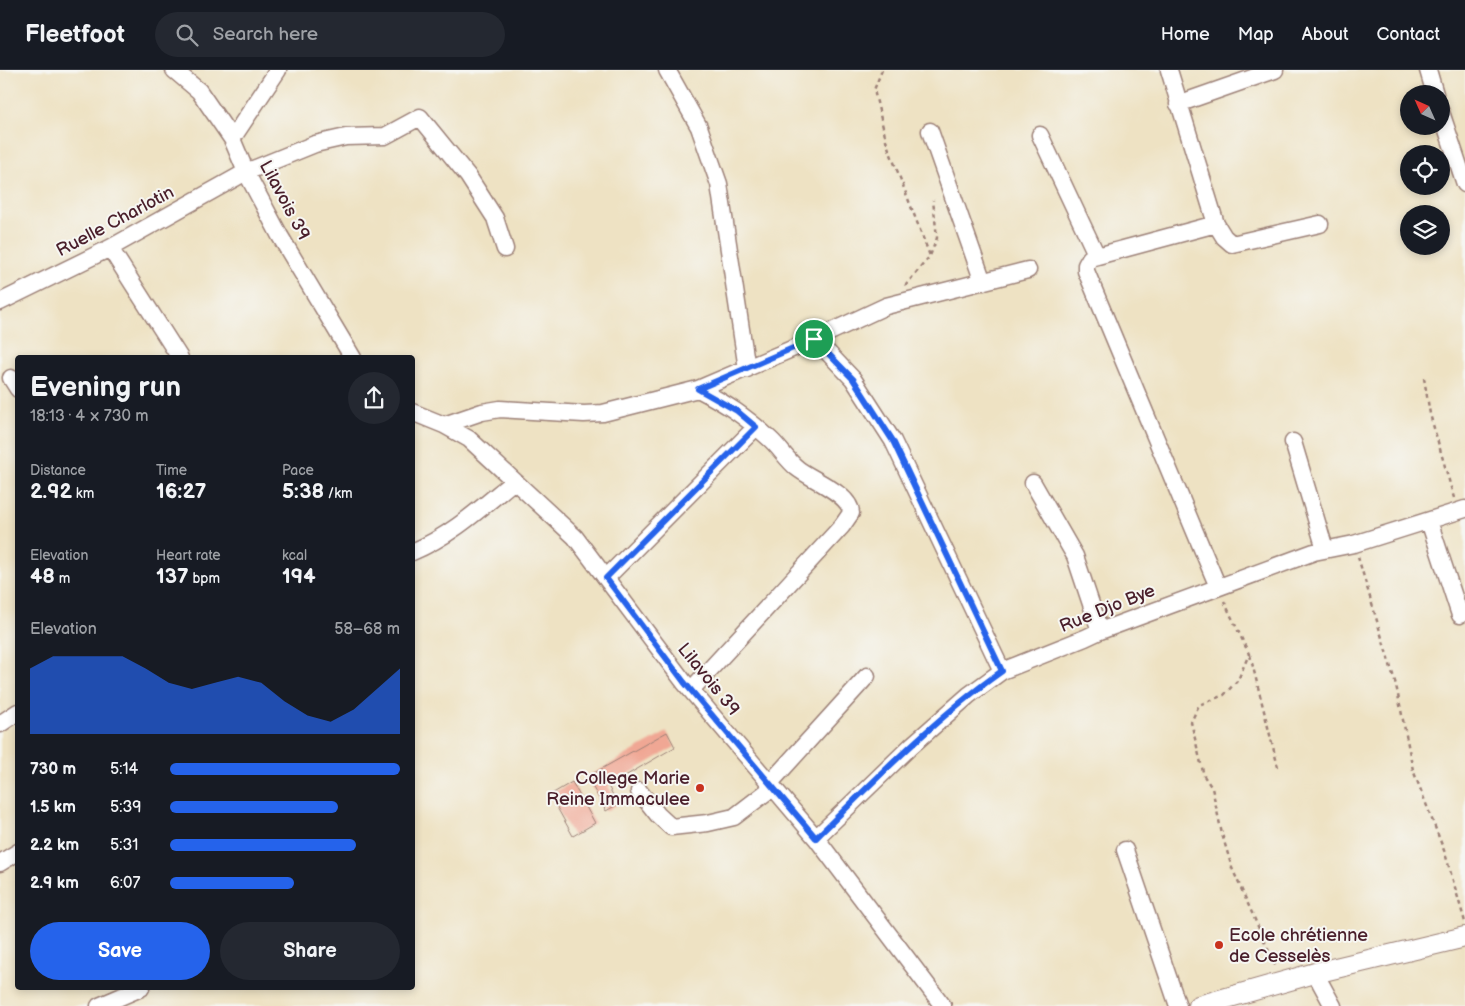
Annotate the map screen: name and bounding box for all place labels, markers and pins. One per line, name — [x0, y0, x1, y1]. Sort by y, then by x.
pin — [793, 318, 835, 360]
place label: College Marie Reine Immaculee — [546, 768, 690, 810]
marker: College Marie Reine Immaculee — [694, 782, 706, 794]
place label: Ecole chrétienne de Cesselès — [1229, 925, 1368, 967]
marker: Ecole chrétienne de Cesselès — [1213, 939, 1225, 951]

